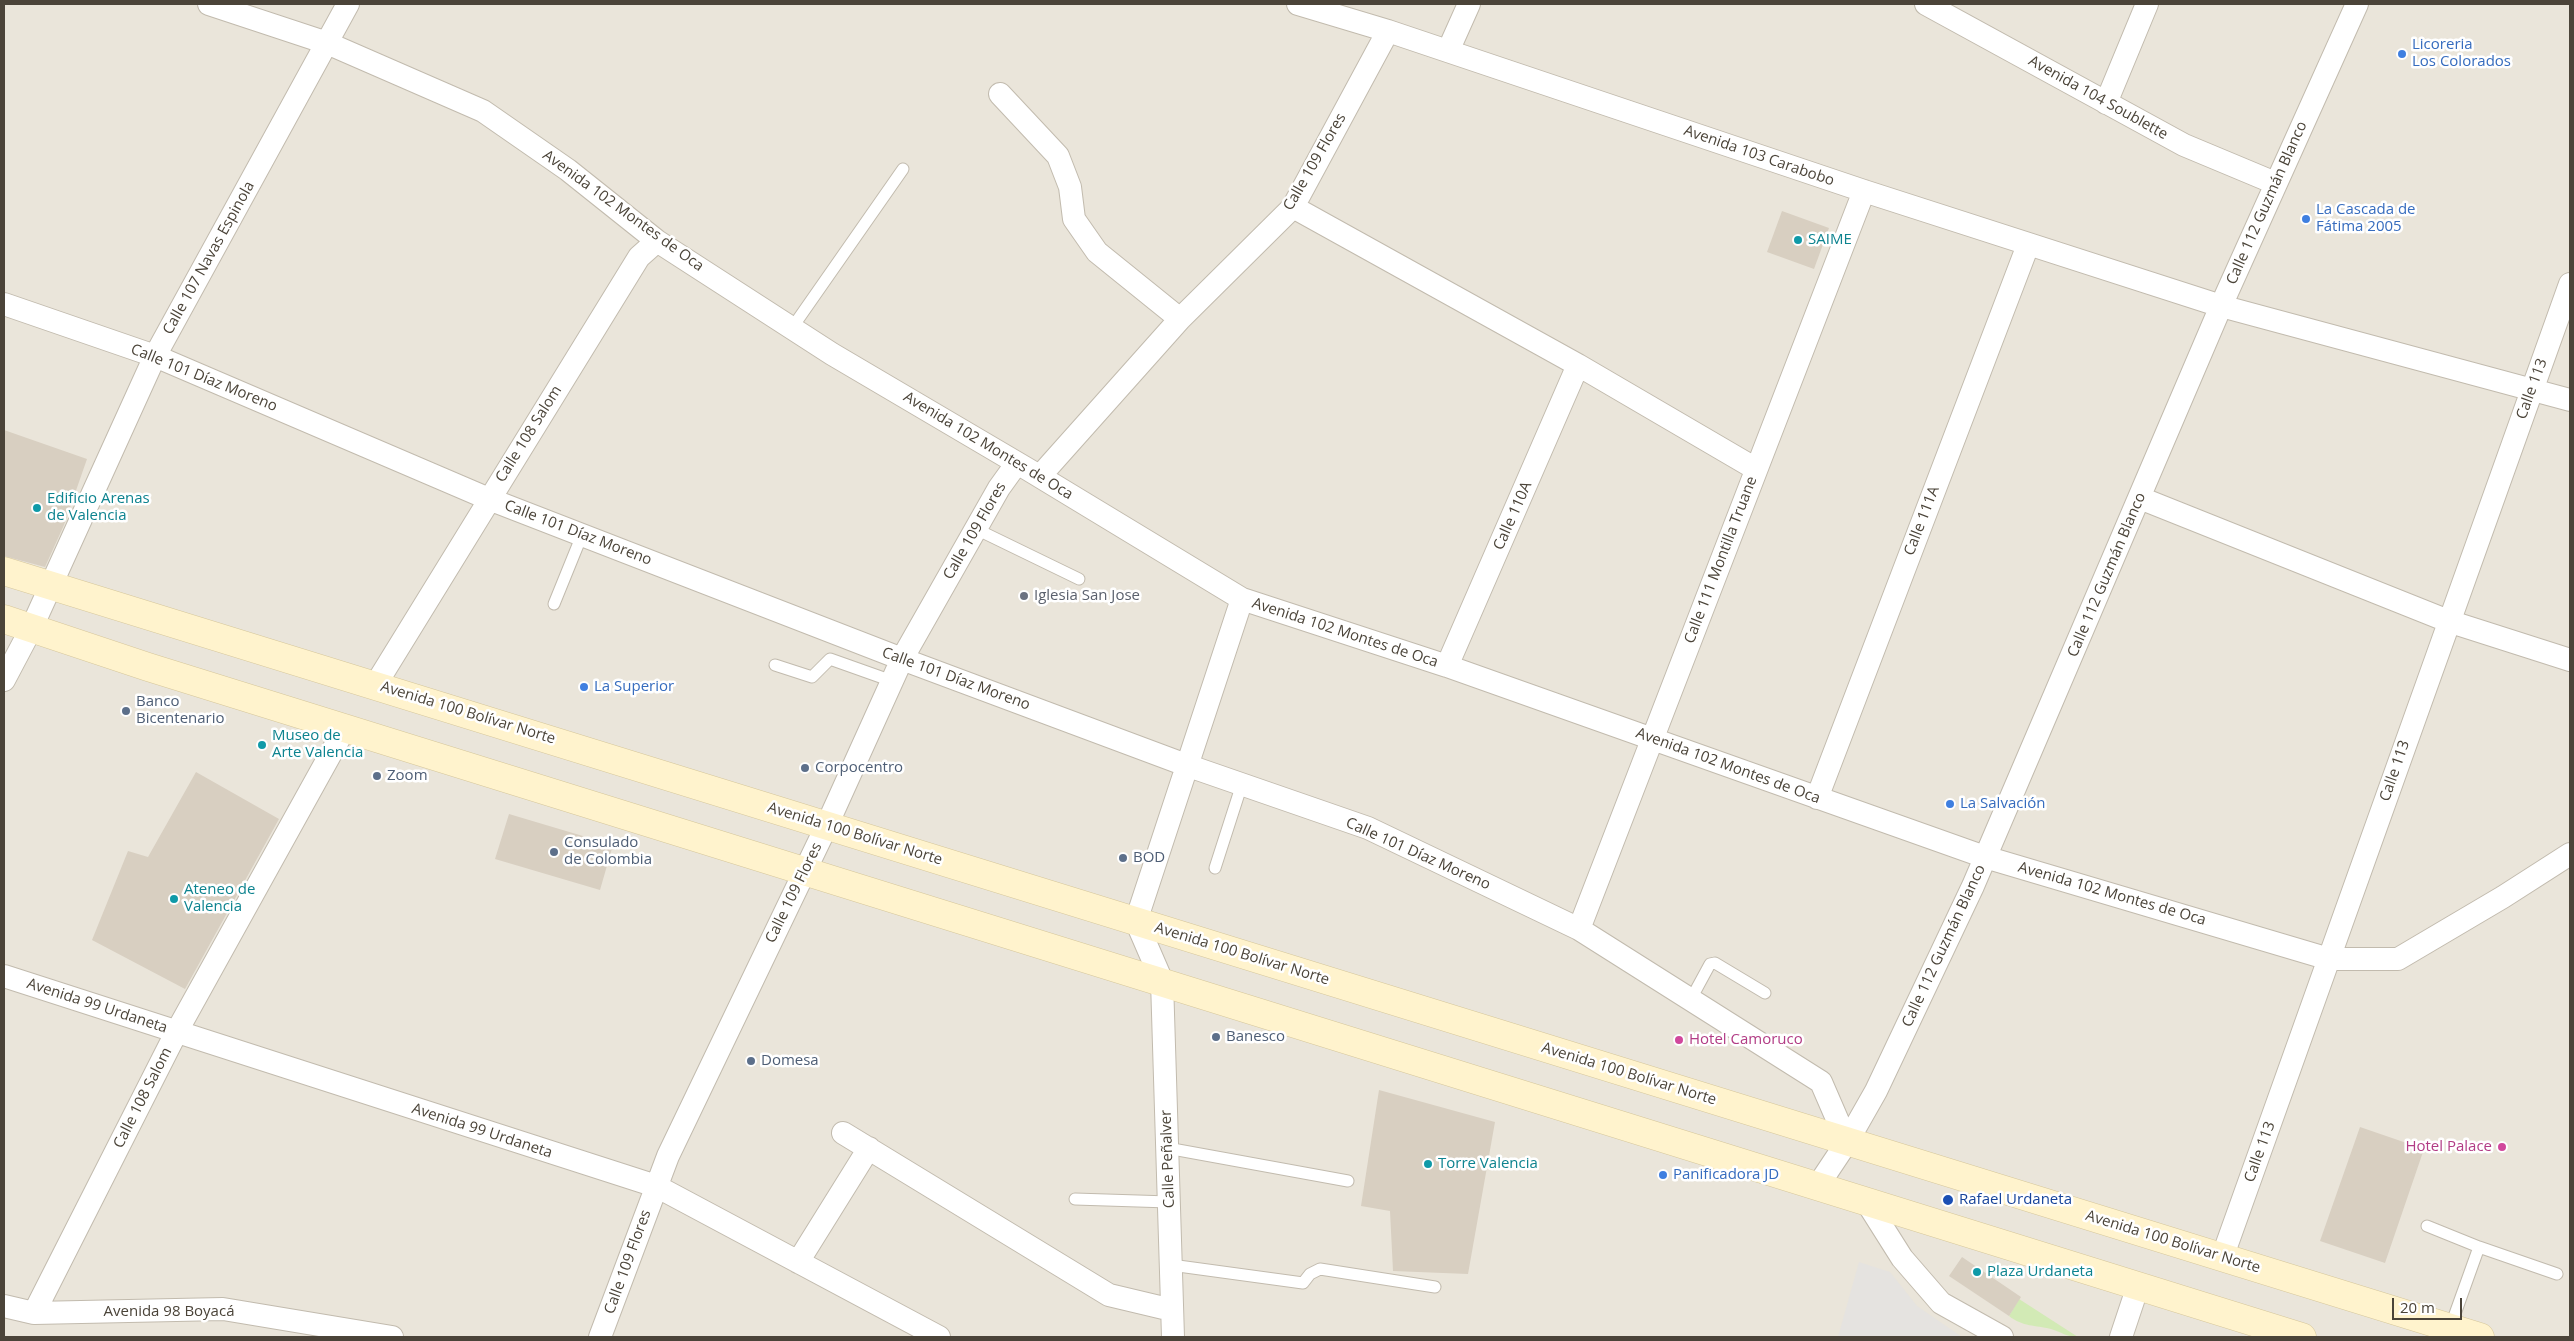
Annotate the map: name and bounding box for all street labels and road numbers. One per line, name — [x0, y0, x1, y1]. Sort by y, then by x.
street label: Avenida 104 Soublette — [2025, 52, 2171, 144]
street label: Calle 109 Flores — [1280, 110, 1350, 214]
street label: Calle 112 Guzmán Blanco — [2223, 119, 2311, 287]
street label: Avenida 103 Carabobo — [1681, 122, 1837, 190]
street label: Avenida 102 Montes de Oca — [539, 147, 707, 275]
street label: Calle 107 Navas Espinola — [159, 178, 259, 338]
street label: Calle 101 Díaz Moreno — [128, 340, 280, 416]
street label: Calle 113 — [2513, 356, 2551, 422]
street label: Calle 108 Salom — [492, 382, 566, 486]
street label: Avenida 102 Montes de Oca — [900, 388, 1076, 504]
street label: Calle 111 Montilla Truane — [1681, 474, 1761, 646]
street label: Calle 109 Flores — [940, 479, 1010, 583]
street label: Calle 110A — [1490, 479, 1536, 553]
street label: Calle 111A — [1901, 484, 1943, 558]
street label: Calle 112 Guzmán Blanco — [2064, 490, 2150, 660]
street label: Calle 101 Díaz Moreno — [502, 497, 654, 569]
street label: Avenida 102 Montes de Oca — [1250, 594, 1440, 672]
street label: Calle 101 Díaz Moreno — [879, 644, 1033, 714]
street label: Avenida 100 Bolívar Norte — [378, 678, 558, 748]
street label: Avenida 102 Montes de Oca — [1633, 724, 1823, 808]
street label: Calle 113 — [2376, 738, 2414, 804]
street label: Avenida 100 Bolívar Norte — [765, 799, 945, 869]
street label: Calle 101 Díaz Moreno — [1343, 814, 1493, 894]
street label: Calle 109 Flores — [762, 840, 826, 946]
street label: Avenida 102 Montes de Oca — [2016, 859, 2208, 929]
street label: Calle 112 Guzmán Blanco — [1898, 862, 1990, 1030]
street label: Avenida 100 Bolívar Norte — [1152, 919, 1332, 989]
street label: Avenida 99 Urdaneta — [24, 975, 170, 1037]
street label: Avenida 100 Bolívar Norte — [1539, 1039, 1719, 1109]
street label: Calle 108 Salom — [110, 1045, 176, 1151]
street label: Avenida 99 Urdaneta — [409, 1100, 555, 1162]
street label: Calle Peñalver — [1157, 1109, 1179, 1209]
street label: Calle 113 — [2241, 1119, 2279, 1185]
street label: Calle 109 Flores — [601, 1207, 655, 1317]
street label: Avenida 100 Bolívar Norte — [2083, 1207, 2263, 1277]
street label: Avenida 98 Boyacá — [104, 1303, 234, 1321]

